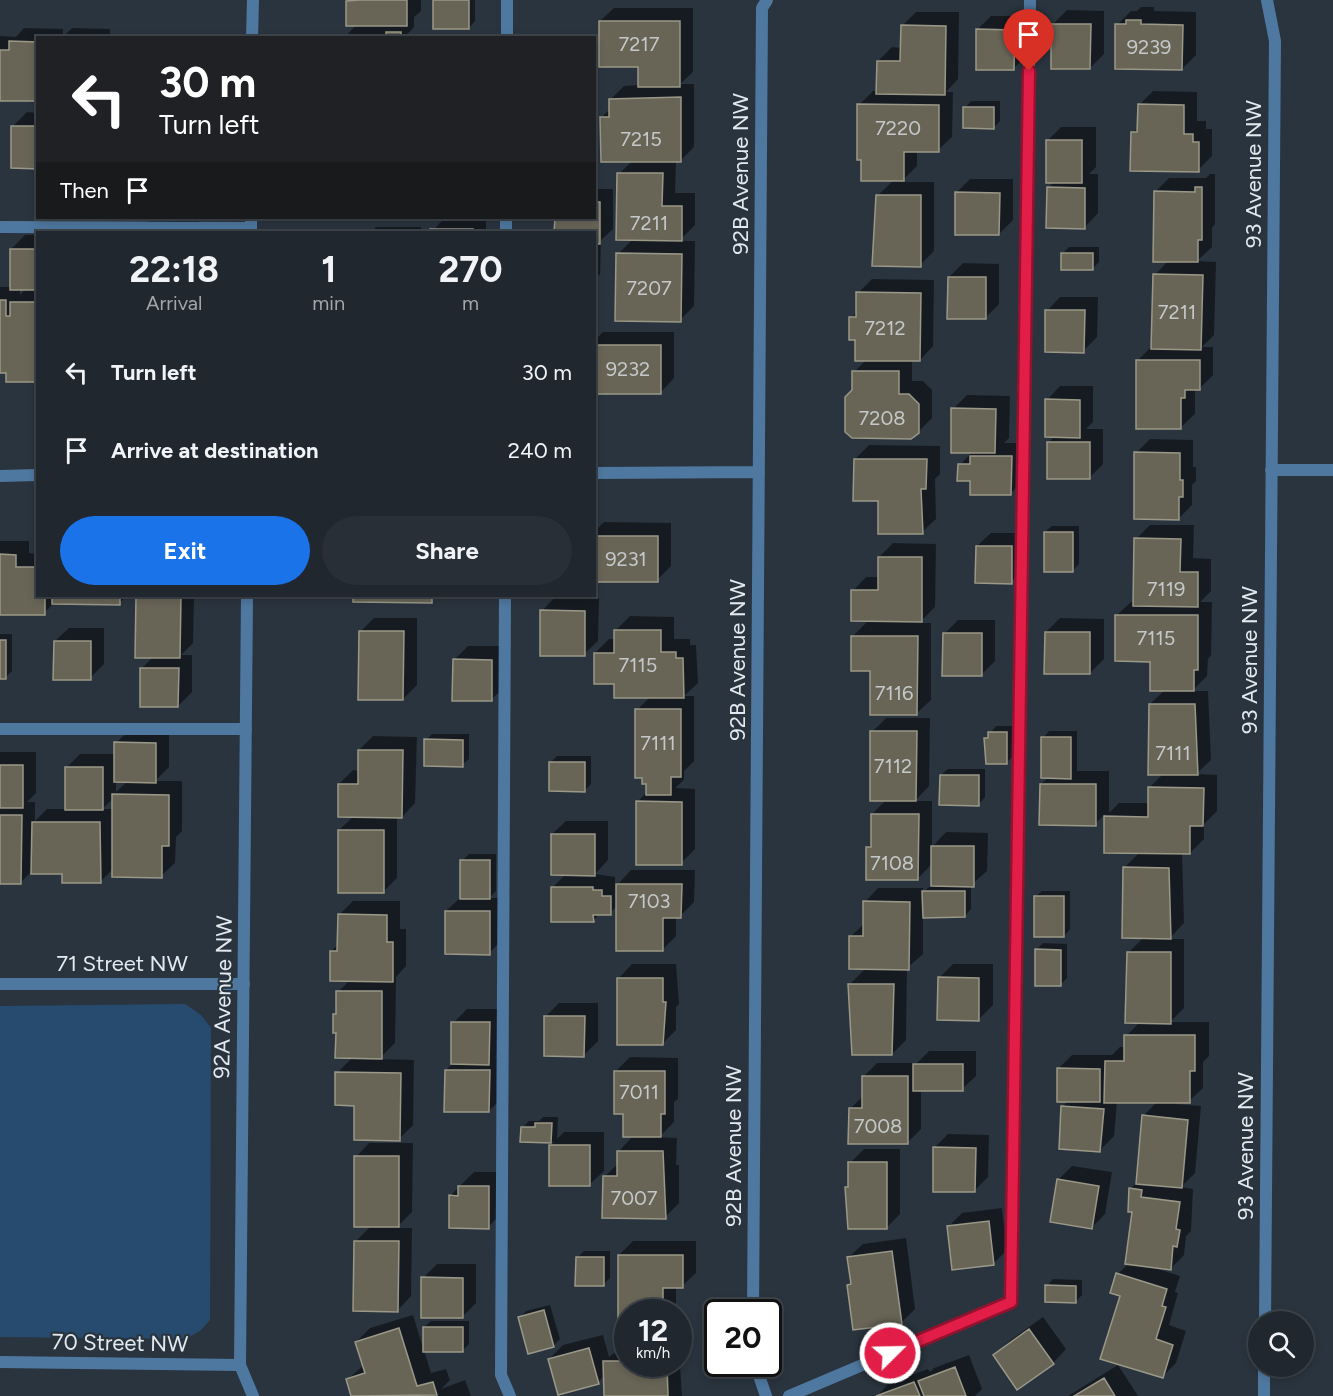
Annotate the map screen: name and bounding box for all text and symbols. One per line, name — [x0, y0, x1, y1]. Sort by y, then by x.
pin — [1003, 9, 1054, 71]
icon: arrive — [1012, 18, 1045, 51]
house number: 7217 — [619, 32, 660, 56]
house number: 9239 — [1127, 35, 1171, 59]
text: 30 m — [159, 57, 256, 108]
icon: left — [60, 60, 138, 138]
street label: 92B Avenue NW — [727, 93, 754, 255]
street label: 93 Avenue NW — [1240, 100, 1267, 248]
text: Turn left — [159, 108, 259, 141]
house number: 7220 — [875, 116, 921, 140]
house number: 7215 — [620, 127, 662, 151]
icon: arrive — [121, 174, 154, 207]
text: Then — [60, 177, 109, 204]
house number: 7211 — [630, 211, 668, 235]
text: 22:18 — [129, 248, 219, 291]
text: 1 — [321, 248, 336, 291]
text: 270 — [438, 248, 503, 291]
house number: 7207 — [626, 276, 672, 300]
text: Arrival — [146, 291, 202, 315]
text: min — [312, 291, 345, 315]
text: m — [462, 291, 479, 315]
house number: 7211 — [1158, 300, 1196, 324]
house number: 7212 — [864, 316, 906, 340]
icon: left — [60, 356, 93, 389]
house number: 9232 — [606, 357, 650, 381]
text: Turn left — [111, 359, 197, 386]
text: 30 m — [522, 359, 572, 386]
house number: 7208 — [858, 406, 906, 430]
icon: arrive — [60, 434, 93, 467]
text: Arrive at destination — [111, 437, 319, 464]
text: 240 m — [508, 437, 572, 464]
button: Exit — [60, 516, 310, 585]
button: Share — [322, 516, 572, 585]
house number: 9231 — [605, 547, 647, 571]
house number: 7119 — [1147, 577, 1185, 601]
street label: 92B Avenue NW — [724, 579, 751, 741]
street label: 93 Avenue NW — [1236, 586, 1263, 734]
house number: 7115 — [1137, 626, 1175, 650]
house number: 7115 — [619, 653, 657, 677]
house number: 7116 — [875, 681, 913, 705]
house number: 7111 — [640, 731, 676, 755]
house number: 7111 — [1155, 741, 1191, 765]
house number: 7112 — [874, 754, 912, 778]
house number: 7108 — [870, 851, 914, 875]
house number: 7103 — [628, 889, 670, 913]
street label: 92A Avenue NW — [208, 915, 238, 1079]
street label: 71 Street NW — [56, 950, 188, 977]
street label: 92B Avenue NW — [720, 1065, 747, 1227]
street label: 93 Avenue NW — [1232, 1072, 1259, 1220]
house number: 7011 — [619, 1080, 659, 1104]
house number: 7008 — [854, 1114, 902, 1138]
house number: 7007 — [610, 1186, 658, 1210]
speed limit sign: 20 — [704, 1299, 782, 1377]
map controls — [1248, 1311, 1314, 1377]
button: search — [1248, 1311, 1314, 1377]
text: 12 — [638, 1312, 668, 1349]
position arrow — [858, 1321, 922, 1385]
street label: 70 Street NW — [52, 1328, 188, 1358]
text: km/h — [636, 1344, 670, 1362]

